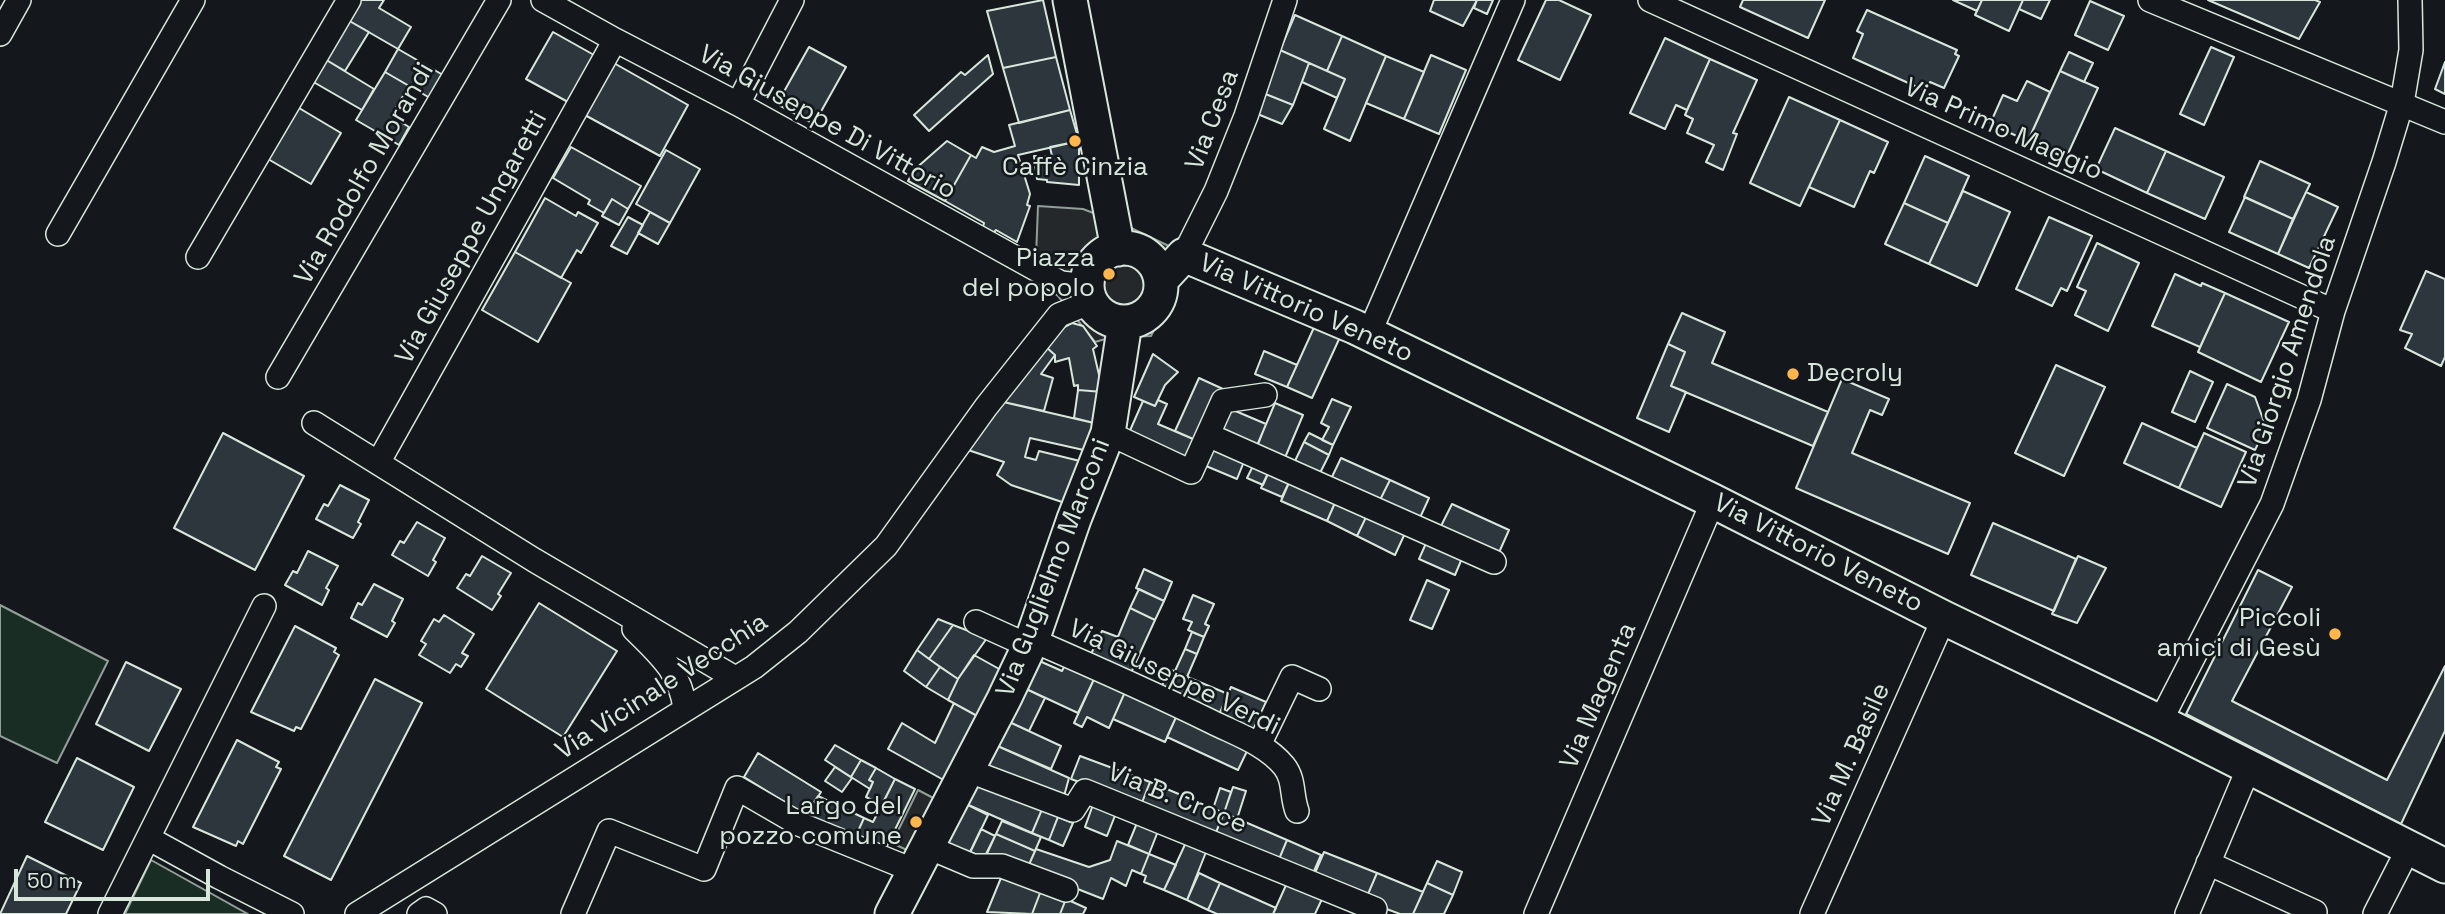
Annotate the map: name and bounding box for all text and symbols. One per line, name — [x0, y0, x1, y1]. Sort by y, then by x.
street label: Via Giuseppe Di Vittorio — [693, 39, 961, 207]
street label: Via Rodolfo Morandi — [289, 57, 441, 291]
street label: Via Cesa — [1180, 66, 1246, 174]
street label: Via Primo Maggio — [1899, 72, 2107, 188]
street label: Via Giuseppe Ungaretti — [389, 106, 555, 370]
marker: Caffè Cinzia — [1067, 133, 1083, 149]
place label: Caffè Cinzia — [1002, 152, 1148, 184]
street label: Via Giorgio Amendola — [2233, 232, 2343, 492]
place label: Piazza del popolo — [962, 243, 1095, 304]
street label: Via Vittorio Veneto — [1194, 248, 1418, 370]
marker: Piazza del popolo — [1101, 266, 1117, 282]
place label: Decroly — [1807, 358, 1903, 390]
marker: Decroly — [1785, 366, 1801, 382]
street label: Via Guglielmo Marconi — [990, 434, 1118, 702]
street label: Via Vittorio Veneto — [1708, 488, 1928, 620]
place label: Piccoli amici di Gesù — [2157, 603, 2321, 664]
street label: Via Vicinale Vecchia — [550, 607, 774, 767]
street label: Via Giuseppe Verdi — [1063, 613, 1285, 743]
street label: Via Magenta — [1554, 618, 1644, 774]
marker: Piccoli amici di Gesù — [2327, 626, 2343, 642]
street label: Via M. Basile — [1806, 678, 1898, 832]
street label: Via B. Croce — [1103, 757, 1251, 841]
place label: Largo del pozzo comune — [719, 791, 902, 852]
marker: Largo del pozzo comune — [908, 814, 924, 830]
scale bar — [18, 855, 214, 899]
text: 50 m — [27, 867, 77, 894]

